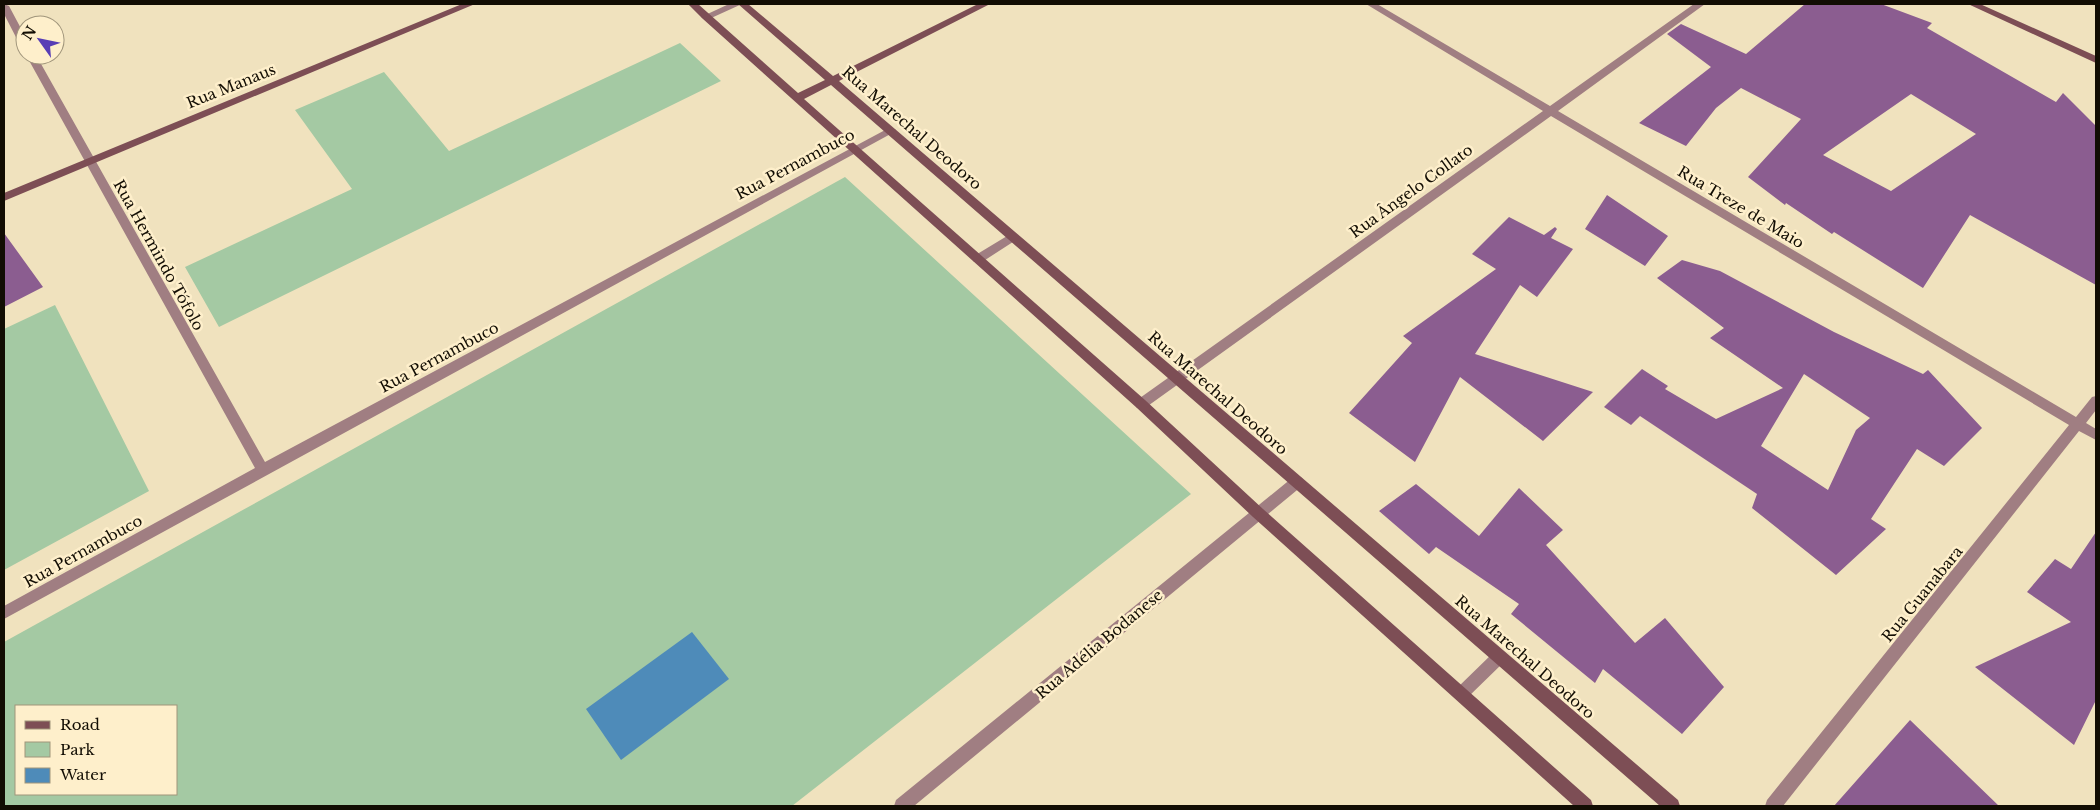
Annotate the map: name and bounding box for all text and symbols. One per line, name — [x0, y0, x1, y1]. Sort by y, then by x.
north arrow — [15, 15, 65, 65]
text: N — [18, 22, 40, 43]
street label: Rua Manaus — [184, 59, 279, 113]
street label: Rua Marechal Deodoro — [838, 62, 986, 194]
street label: Rua Pernambuco — [732, 124, 858, 203]
street label: Rua Ângelo Collato — [1346, 140, 1476, 242]
street label: Rua Treze de Maio — [1674, 162, 1808, 252]
street label: Rua Hermindo Tófolo — [110, 176, 209, 334]
street label: Rua Pernambuco — [376, 317, 502, 396]
street label: Rua Marechal Deodoro — [1144, 327, 1292, 459]
street label: Rua Pernambuco — [20, 511, 146, 591]
street label: Rua Guanabara — [1877, 542, 1967, 646]
street label: Rua Adélia Bodanese — [1031, 585, 1167, 703]
street label: Rua Marechal Deodoro — [1451, 591, 1599, 723]
legend — [15, 705, 178, 795]
text: Road — [60, 715, 100, 734]
text: Park — [60, 740, 96, 759]
text: Water — [59, 765, 107, 784]

